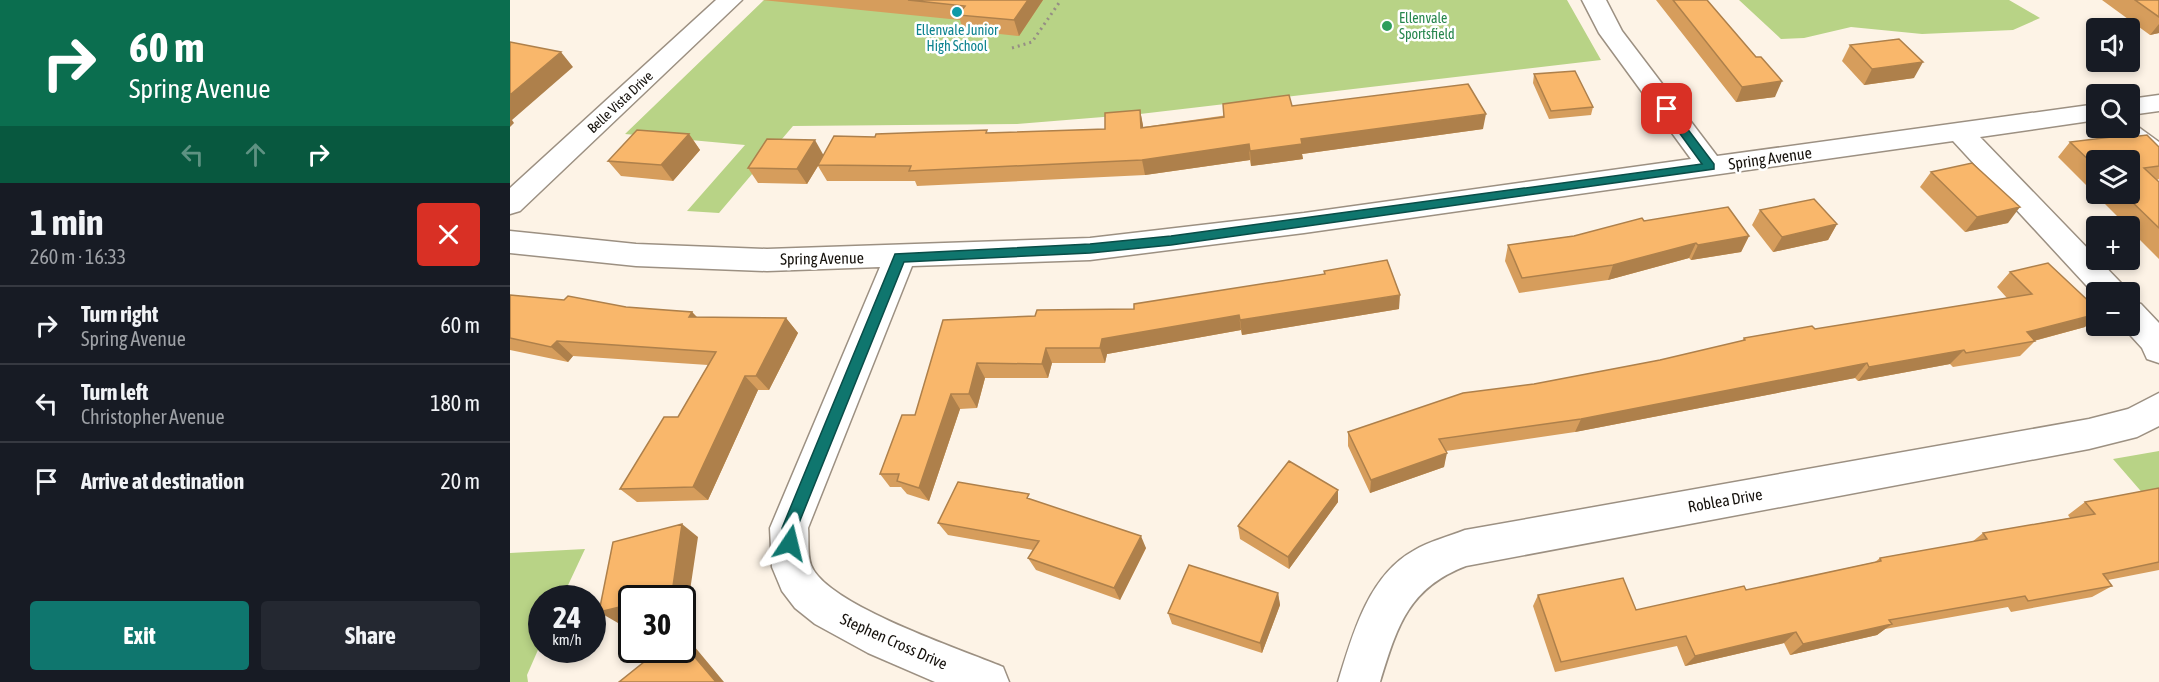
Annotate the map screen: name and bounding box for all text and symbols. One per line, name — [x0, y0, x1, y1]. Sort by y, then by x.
marker: Ellenvale Junior High School — [950, 5, 964, 19]
place label: Ellenvale Sportsfield — [1399, 10, 1455, 42]
map controls — [2086, 18, 2140, 336]
button: sound — [2086, 18, 2140, 72]
marker: Ellenvale Sportsfield — [1380, 19, 1394, 33]
place label: Ellenvale Junior High School — [916, 22, 999, 54]
text: 60 m — [129, 23, 204, 71]
icon: right — [30, 24, 108, 102]
street label: Belle Vista Drive — [584, 68, 656, 136]
text: Spring Avenue — [129, 73, 270, 104]
pin — [1641, 83, 1692, 134]
button: search — [2086, 84, 2140, 138]
icon: arrive — [1650, 92, 1683, 125]
icon: left — [176, 138, 209, 171]
icon: ahead — [239, 138, 272, 171]
icon: right — [302, 138, 335, 171]
street label: Spring Avenue — [1727, 143, 1813, 174]
button: layers — [2086, 150, 2140, 204]
text: 1 min — [30, 201, 104, 243]
button: close — [417, 203, 480, 266]
button: + — [2086, 216, 2140, 270]
text: 260 m · 16:33 — [30, 245, 126, 268]
street label: Spring Avenue — [780, 248, 864, 269]
button: − — [2086, 282, 2140, 336]
text: Turn right — [81, 301, 158, 327]
icon: right — [30, 309, 63, 342]
text: 60 m — [440, 312, 480, 338]
text: Spring Avenue — [81, 327, 186, 350]
text: Turn left — [81, 379, 148, 405]
icon: left — [30, 387, 63, 420]
text: 180 m — [430, 390, 480, 416]
text: Christopher Avenue — [81, 405, 224, 428]
icon: arrive — [30, 465, 63, 498]
text: Arrive at destination — [81, 468, 244, 494]
text: 20 m — [440, 468, 480, 494]
street label: Roblea Drive — [1686, 485, 1764, 515]
position arrow — [758, 511, 822, 575]
speed limit sign: 30 — [618, 585, 696, 663]
text: 24 — [553, 600, 581, 634]
button: Exit — [30, 601, 249, 670]
button: Share — [261, 601, 480, 670]
street label: Stephen Cross Drive — [837, 609, 950, 674]
text: km/h — [552, 631, 582, 648]

